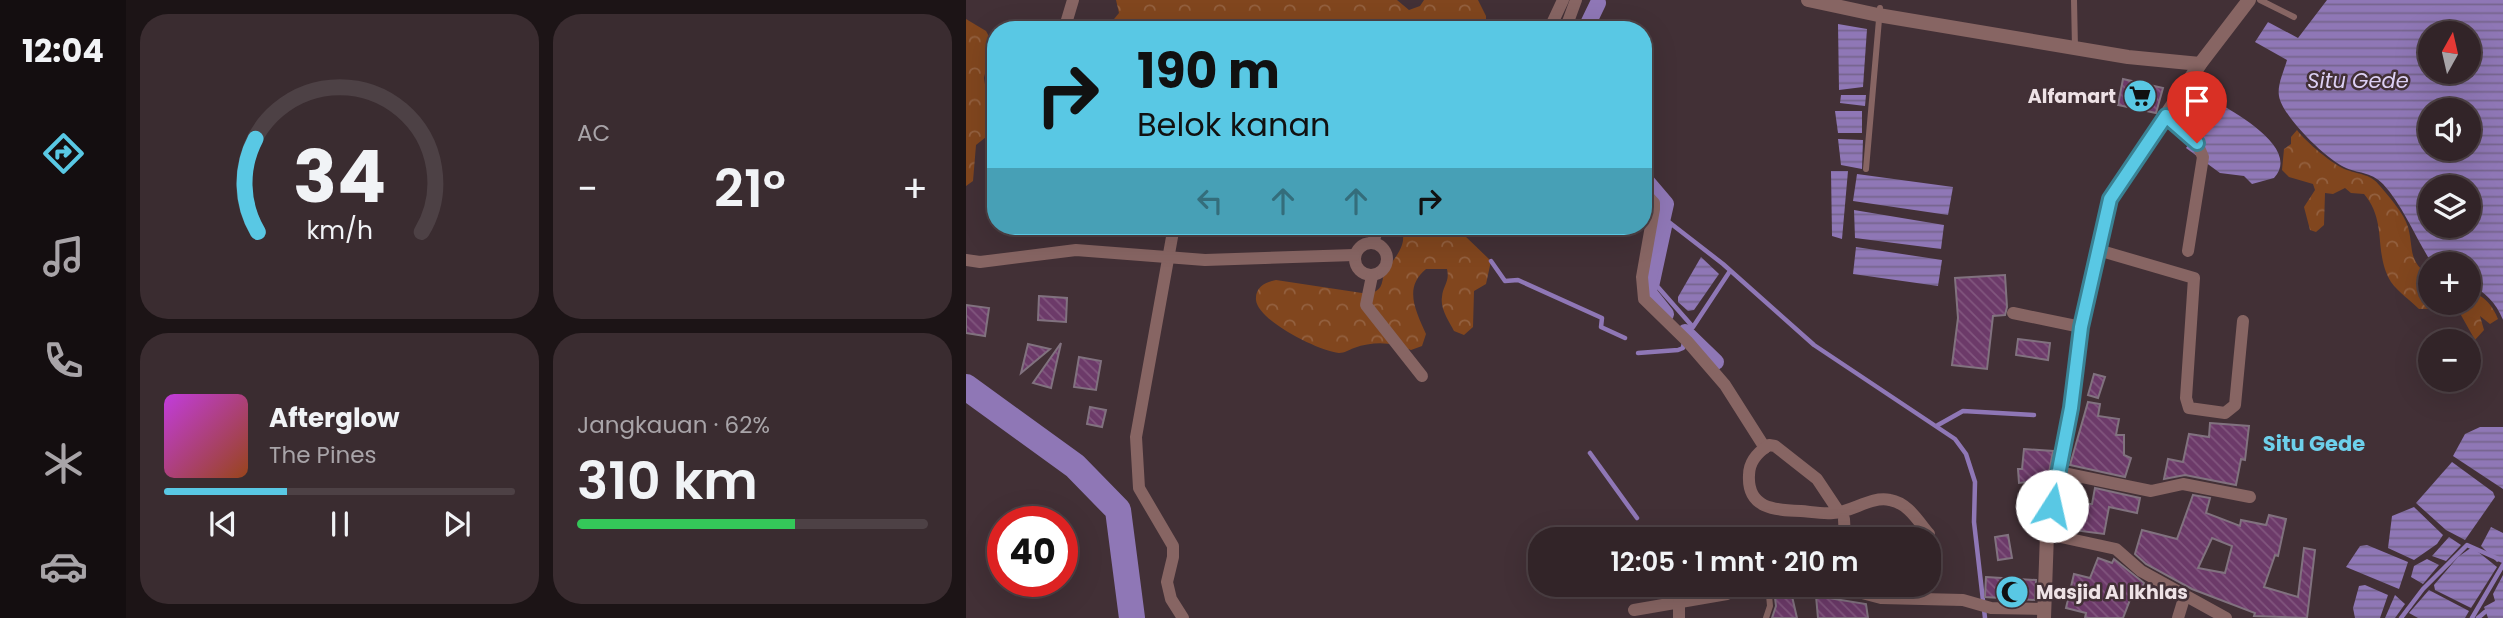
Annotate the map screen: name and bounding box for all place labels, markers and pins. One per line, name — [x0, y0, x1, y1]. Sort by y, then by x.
pin — [2167, 71, 2227, 143]
supermarket icon: Alfamart — [2121, 77, 2159, 115]
place label: Alfamart — [2028, 83, 2116, 110]
mosque icon: Masjid Al Ikhlas — [1993, 573, 2031, 611]
place label: Masjid Al Ikhlas — [2036, 579, 2188, 606]

